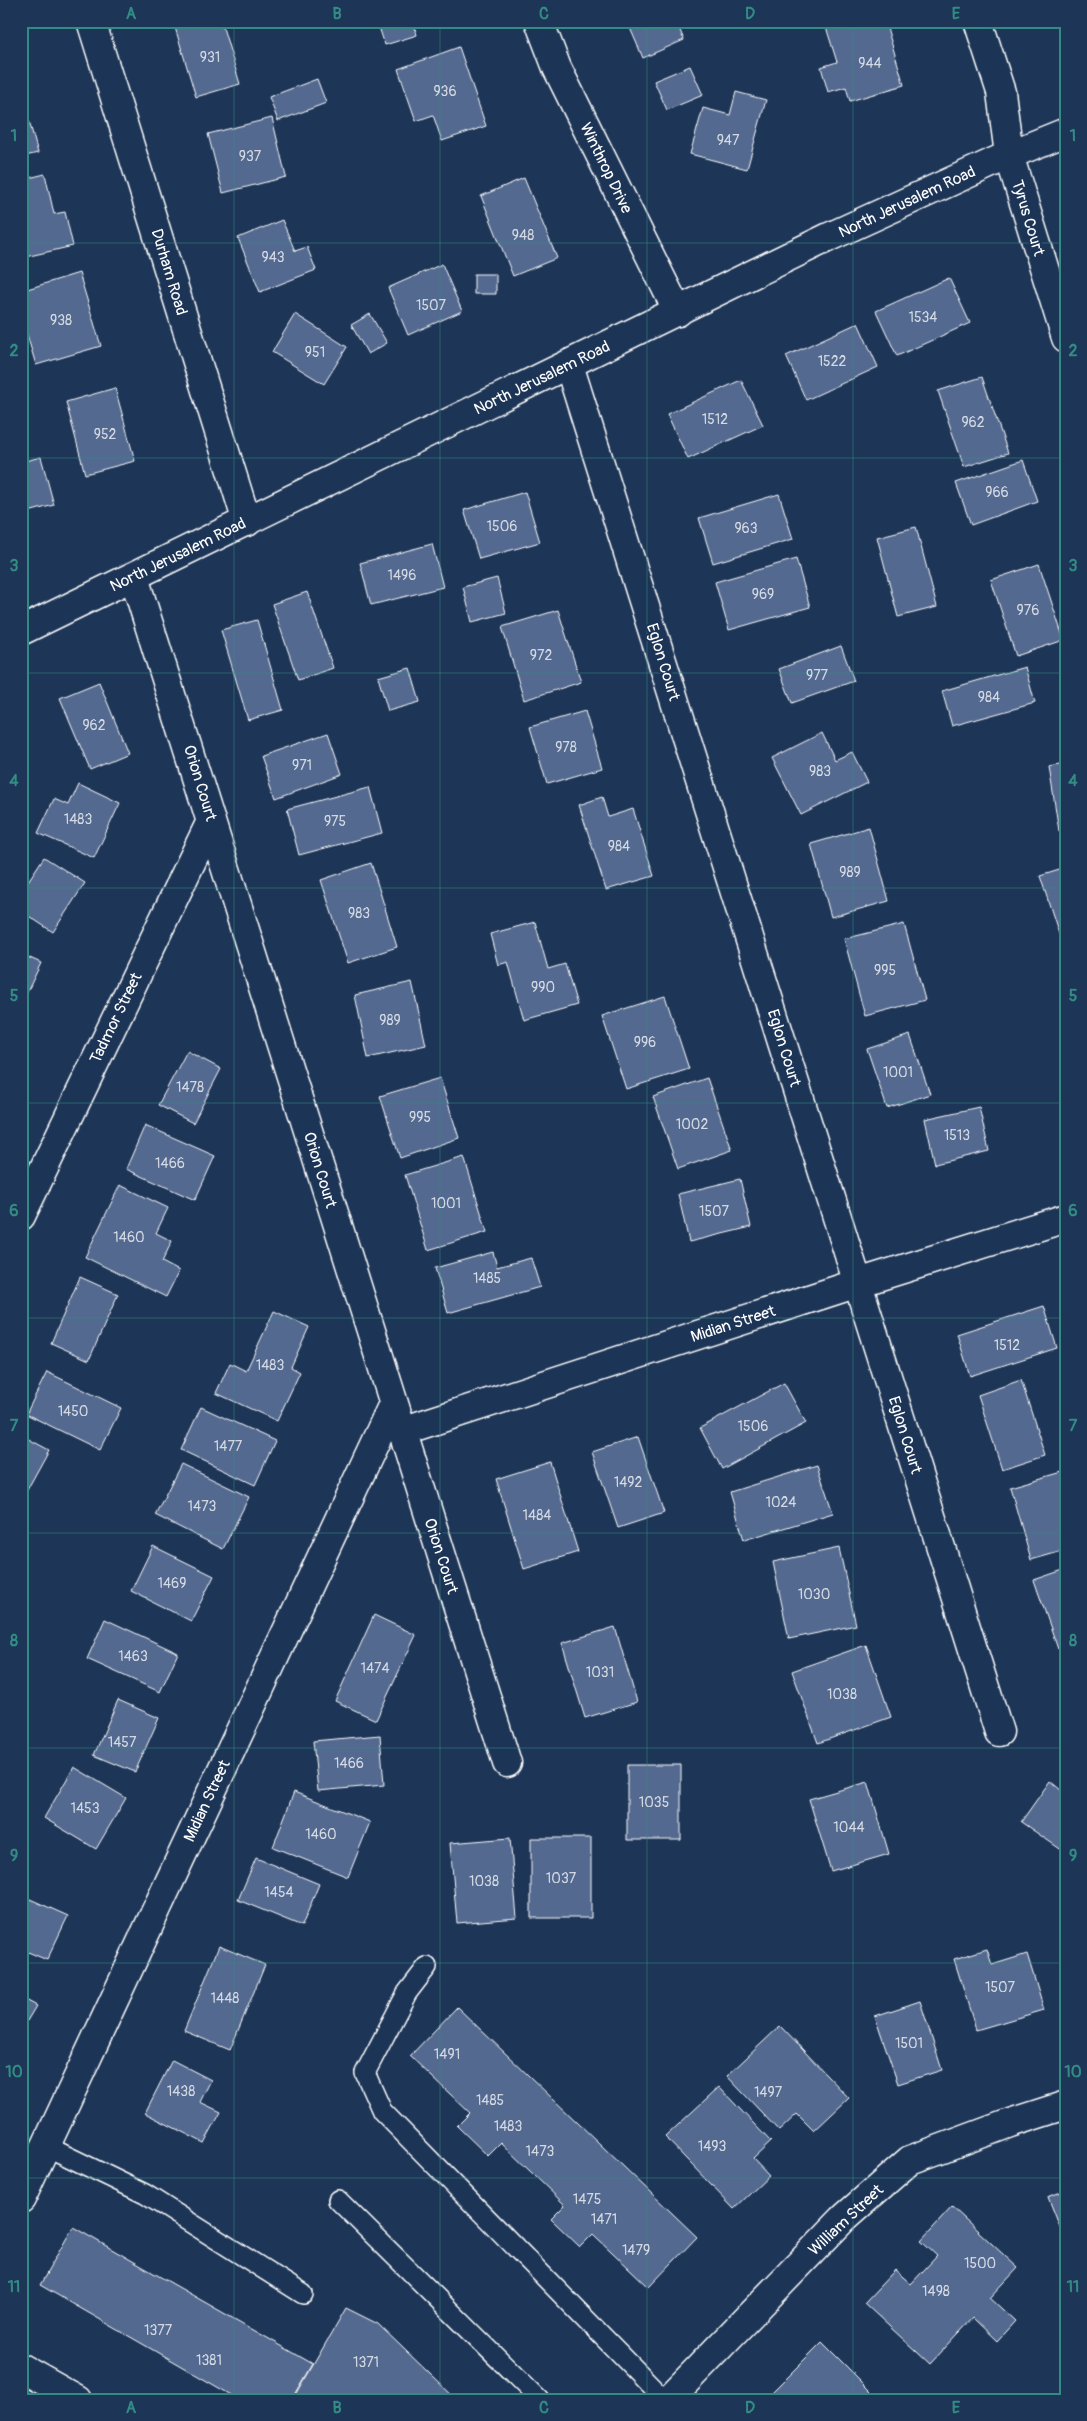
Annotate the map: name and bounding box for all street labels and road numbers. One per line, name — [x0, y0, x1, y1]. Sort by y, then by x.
street label: Winthrop Drive — [575, 119, 637, 217]
street label: North Jerusalem Road — [835, 161, 979, 243]
street label: Tyrus Court — [1007, 178, 1049, 259]
street label: Durham Road — [146, 226, 192, 318]
street label: North Jerusalem Road — [471, 336, 613, 420]
street label: North Jerusalem Road — [107, 513, 249, 597]
street label: Eglon Court — [642, 621, 684, 704]
street label: Orion Court — [179, 743, 221, 824]
street label: Tadmor Street — [85, 969, 147, 1067]
street label: Eglon Court — [763, 1007, 805, 1090]
street label: Orion Court — [299, 1130, 341, 1211]
street label: Midian Street — [688, 1301, 778, 1347]
street label: Eglon Court — [884, 1394, 926, 1477]
street label: Orion Court — [419, 1516, 463, 1597]
street label: Midian Street — [179, 1756, 235, 1845]
street label: William Street — [804, 2180, 888, 2260]

